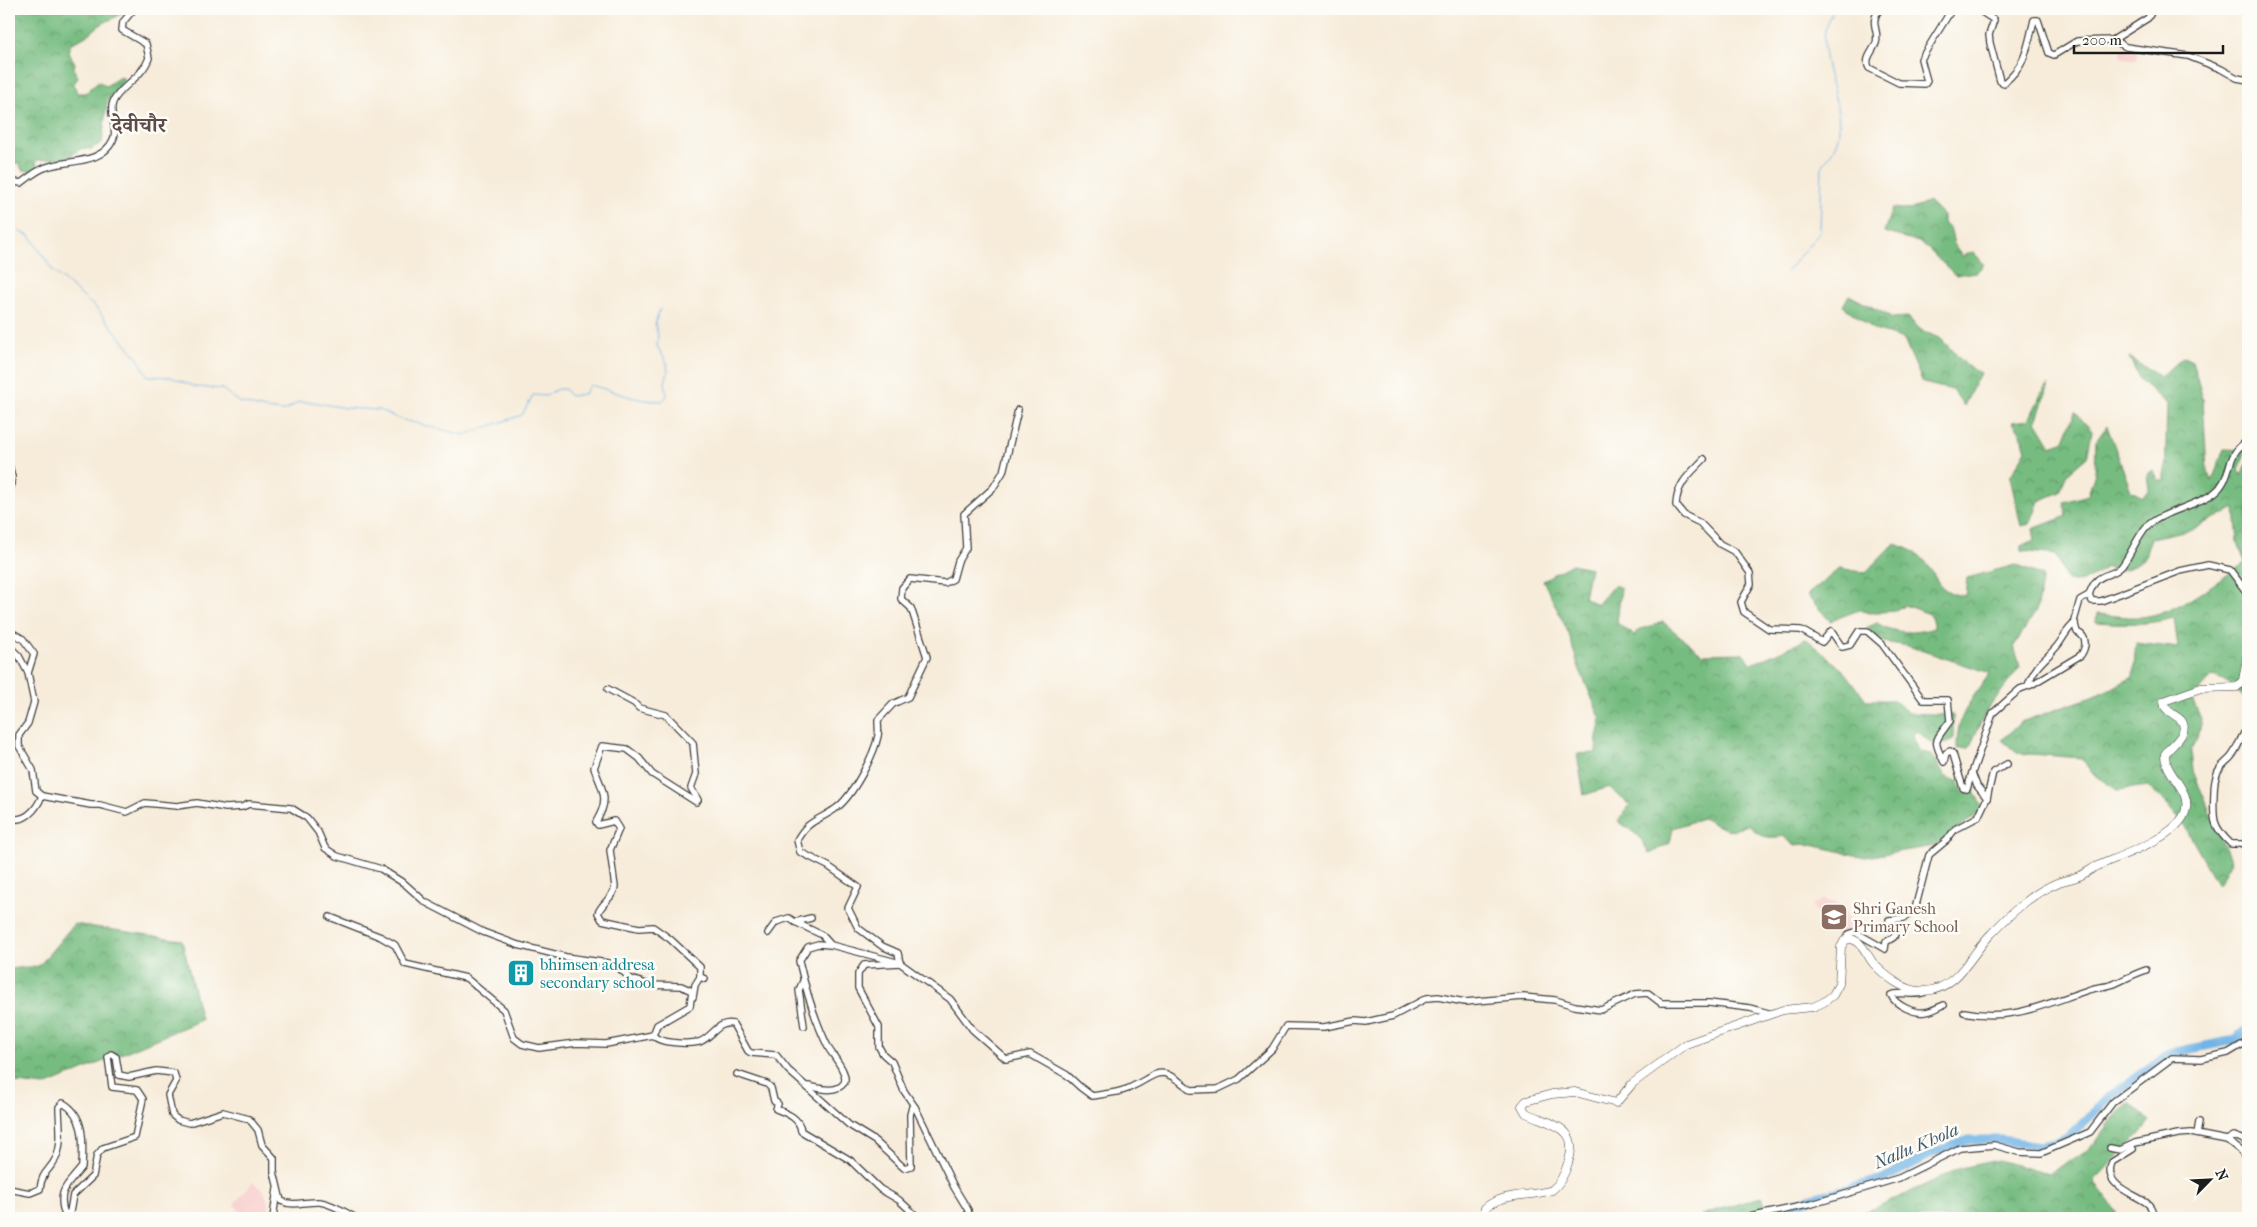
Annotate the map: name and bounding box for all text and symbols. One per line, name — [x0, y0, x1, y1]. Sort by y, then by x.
scale bar — [2074, 22, 2223, 54]
text: 200 m — [2082, 31, 2122, 49]
district label: देवीचौर — [110, 113, 168, 137]
place label: Shri Ganesh Primary School — [1853, 899, 1959, 936]
school or university icon: Shri Ganesh Primary School — [1819, 902, 1849, 932]
place label: bhimsen addresa secondary school — [539, 955, 656, 992]
building icon: bhimsen addresa secondary school — [506, 958, 536, 988]
water label: Nallu Khola — [1870, 1119, 1962, 1174]
north arrow — [2184, 1154, 2234, 1204]
text: N — [2211, 1167, 2231, 1184]

